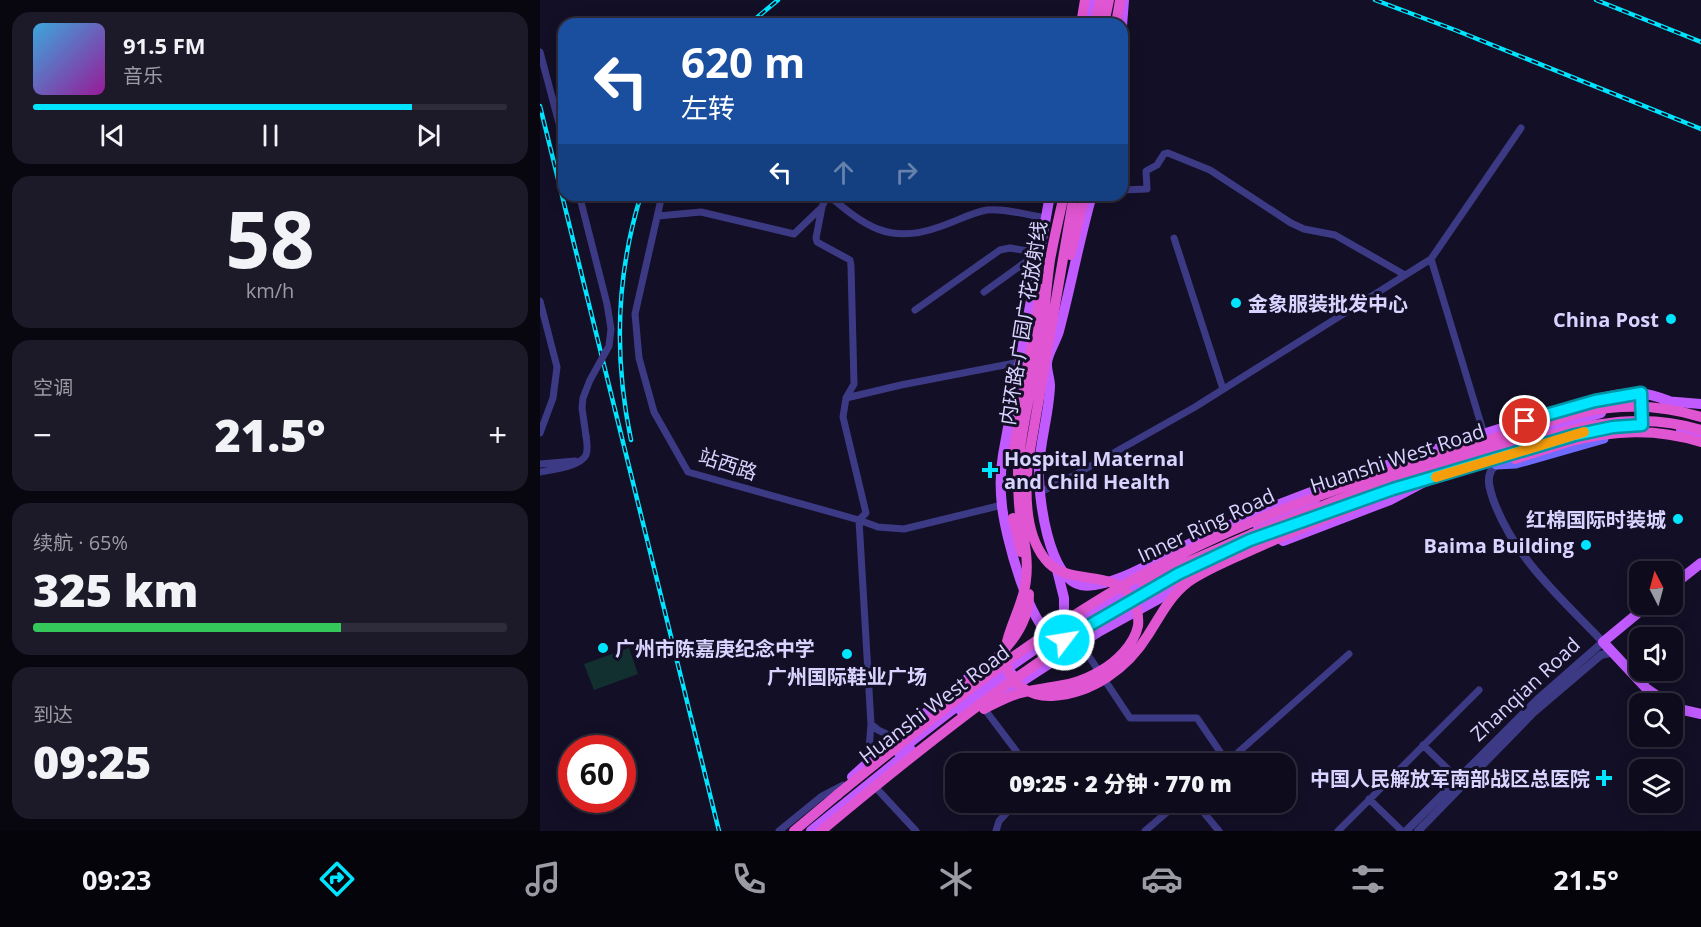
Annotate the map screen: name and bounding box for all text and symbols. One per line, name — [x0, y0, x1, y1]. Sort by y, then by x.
text: 91.5 FM — [123, 30, 206, 60]
text: 620 m — [681, 33, 805, 90]
icon: left — [582, 42, 660, 120]
text: 音乐 — [123, 62, 163, 89]
text: 左转 — [681, 89, 735, 126]
icon: previous — [96, 119, 129, 152]
icon: pause — [254, 119, 287, 152]
icon: next — [412, 119, 445, 152]
icon: left — [764, 156, 797, 189]
icon: ahead — [827, 156, 860, 189]
icon: right — [890, 156, 923, 189]
text: 58 — [225, 185, 315, 291]
street label: 内环路-广园广花放射线 — [994, 219, 1052, 427]
text: km/h — [246, 277, 294, 304]
place label: 金象服装批发中心 — [1248, 290, 1408, 317]
marker: 金象服装批发中心 — [1229, 296, 1243, 310]
place label: China Post — [1553, 306, 1659, 333]
marker: China Post — [1664, 312, 1678, 326]
text: 空调 — [33, 374, 73, 401]
pin — [1499, 395, 1550, 446]
text: 21.5° — [214, 404, 326, 465]
icon: arrive — [1508, 404, 1541, 437]
text: − — [33, 412, 52, 457]
text: + — [488, 412, 507, 457]
street label: Huanshi West Road — [1306, 417, 1488, 499]
street label: 站西路 — [695, 442, 761, 486]
place label: Hospital Maternal and Child Health — [1004, 445, 1184, 495]
marker: Hospital Maternal and Child Health — [981, 461, 999, 479]
street label: Inner Ring Road — [1133, 481, 1279, 569]
place label: 红棉国际时装城 — [1526, 506, 1666, 533]
marker: 红棉国际时装城 — [1671, 512, 1685, 526]
text: 续航 · 65% — [33, 529, 128, 556]
place label: Baima Building — [1423, 532, 1575, 559]
marker: Baima Building — [1579, 538, 1593, 552]
text: 325 km — [33, 559, 198, 620]
north arrow — [1629, 561, 1683, 615]
map controls — [1629, 561, 1683, 813]
position arrow — [1032, 608, 1096, 672]
button: sound — [1629, 627, 1683, 681]
street label: Zhanqian Road — [1464, 631, 1586, 747]
place label: 广州市陈嘉庚纪念中学 — [615, 635, 815, 662]
street label: Huanshi West Road — [853, 639, 1015, 769]
marker: 广州市陈嘉庚纪念中学 — [596, 641, 610, 655]
marker: 广州国际鞋业广场 — [840, 647, 854, 661]
place label: 广州国际鞋业广场 — [767, 663, 927, 690]
button: search — [1629, 693, 1683, 747]
text: 到达 — [33, 701, 73, 728]
text: 09:25 — [33, 731, 151, 792]
speed limit sign: 60 — [558, 735, 636, 813]
button: layers — [1629, 759, 1683, 813]
place label: 中国人民解放军南部战区总医院 — [1310, 765, 1590, 792]
text: 09:25 · 2 分钟 · 770 m — [1009, 768, 1232, 798]
marker: 中国人民解放军南部战区总医院 — [1595, 769, 1613, 787]
icon: directions — [316, 858, 358, 900]
icon: music — [522, 858, 564, 900]
icon: phone — [728, 858, 770, 900]
icon: climate — [935, 858, 977, 900]
icon: car — [1141, 858, 1183, 900]
icon: filters — [1347, 858, 1389, 900]
text: 09:23 — [82, 861, 152, 898]
text: 21.5° — [1553, 861, 1619, 898]

